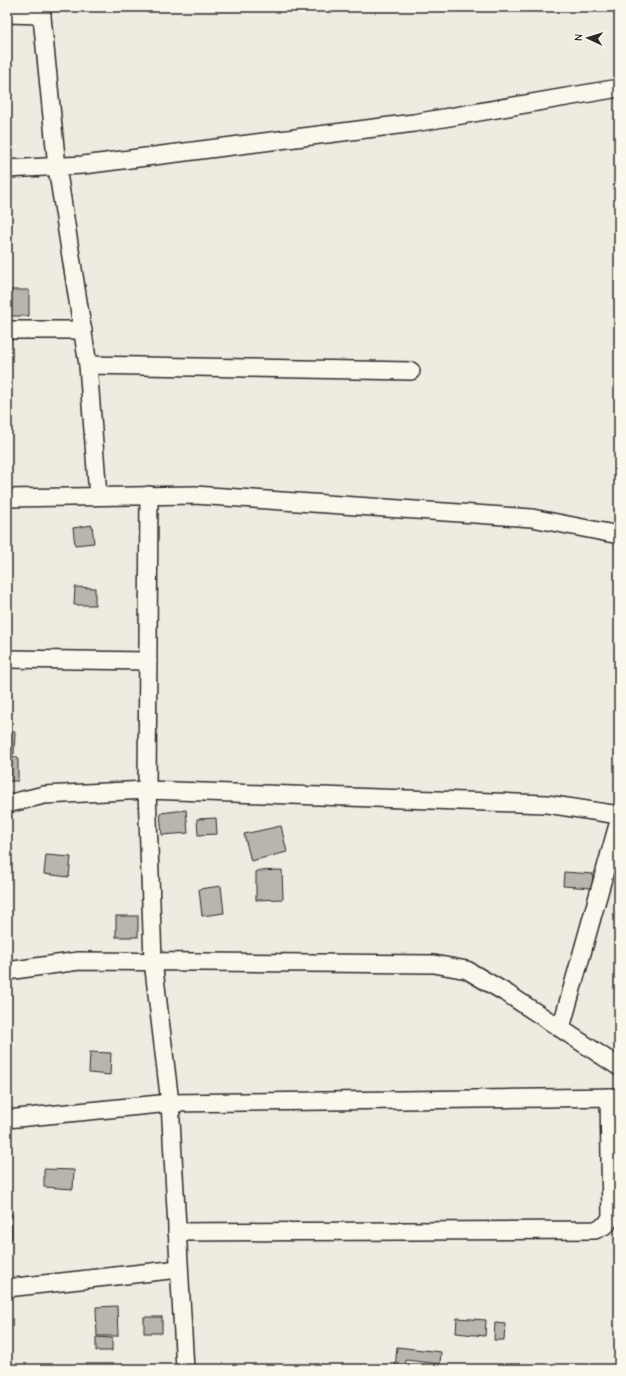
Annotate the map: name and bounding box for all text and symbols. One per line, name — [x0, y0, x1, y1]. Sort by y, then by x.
north arrow — [568, 18, 608, 58]
text: N — [572, 33, 585, 41]

